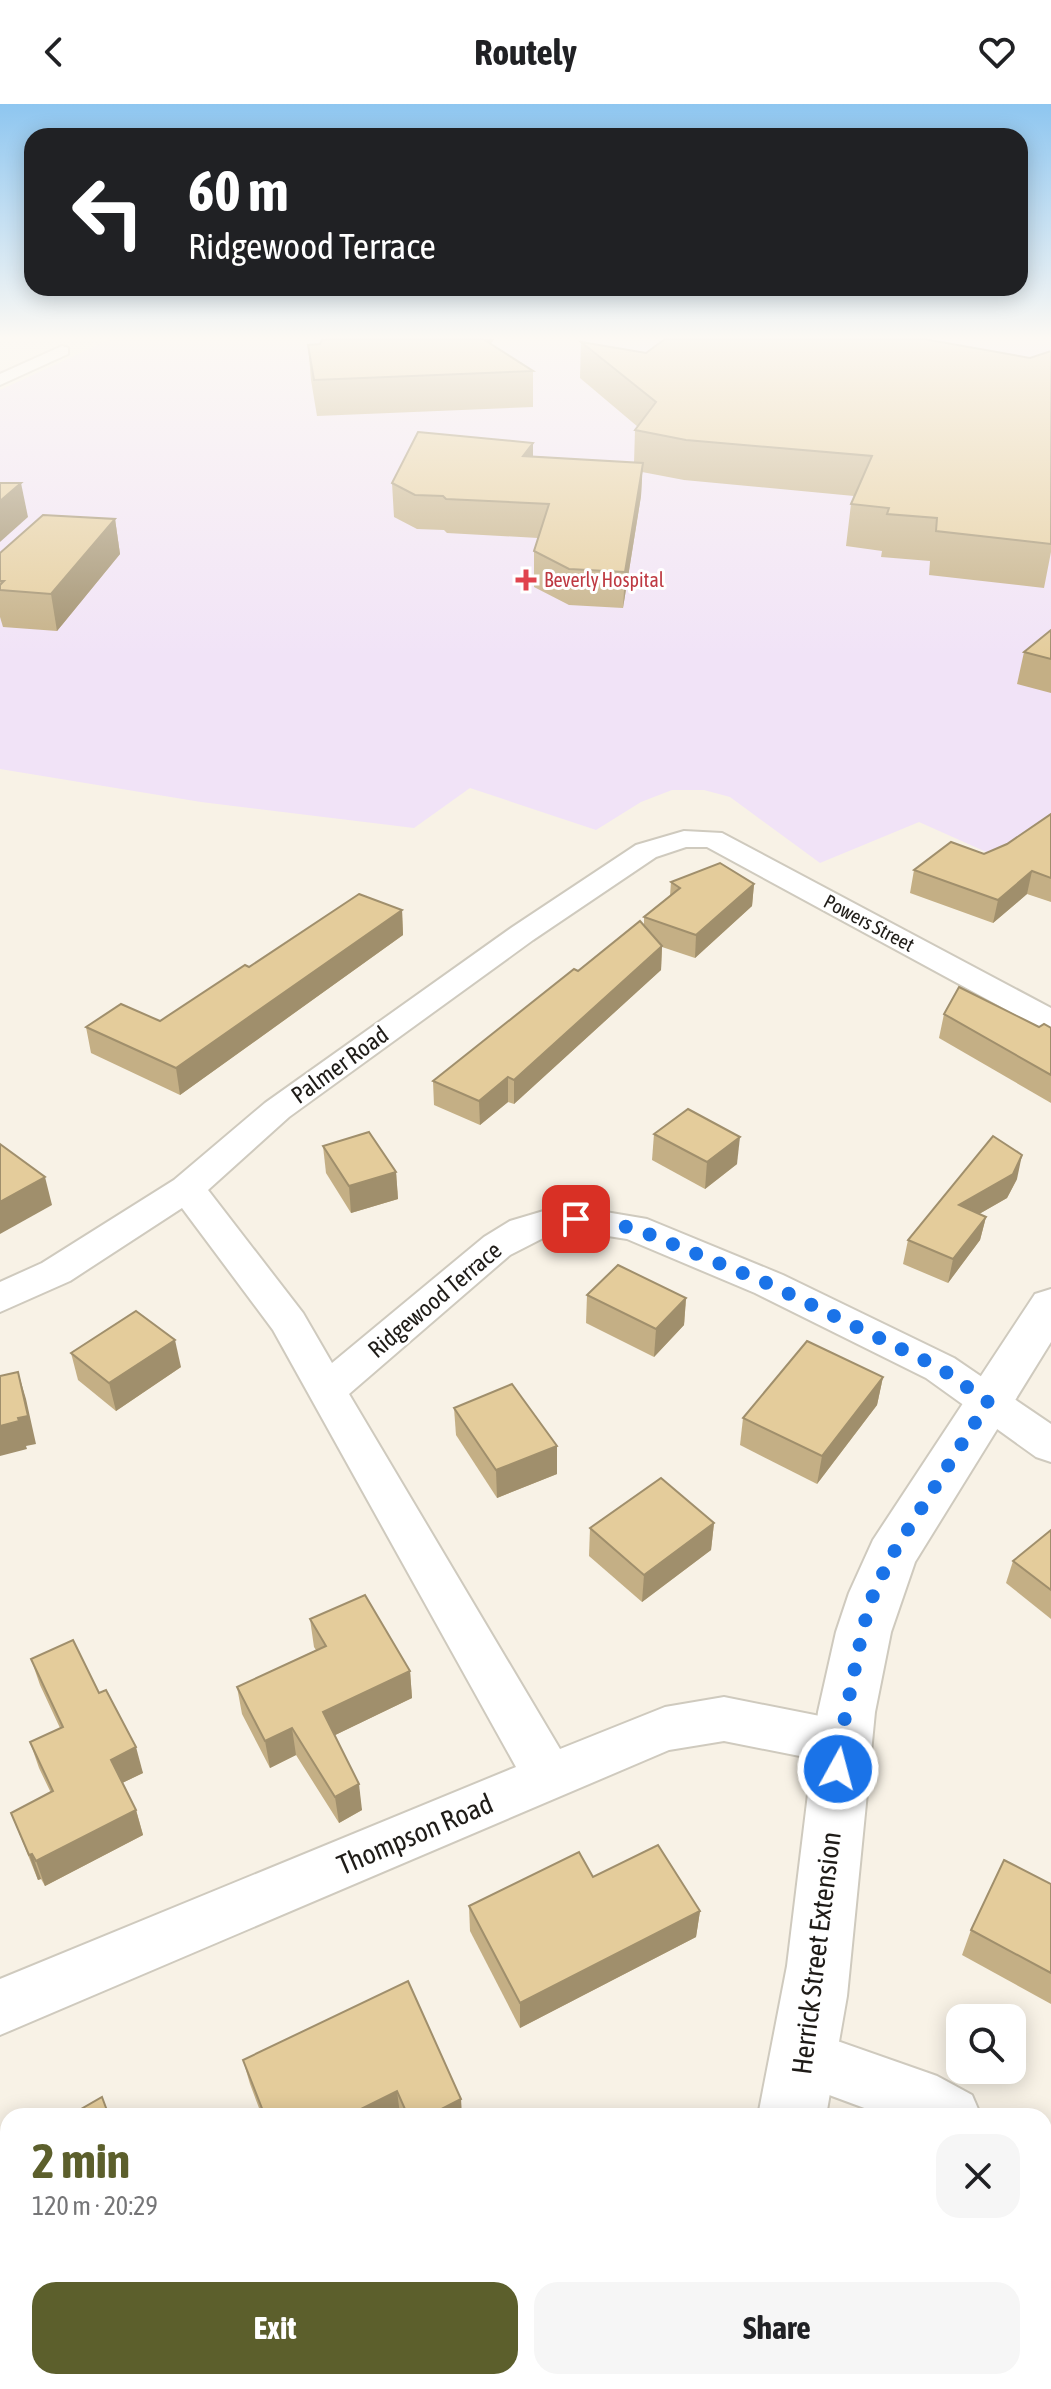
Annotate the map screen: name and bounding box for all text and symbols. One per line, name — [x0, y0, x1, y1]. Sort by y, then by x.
icon: back — [32, 30, 76, 74]
icon: heart — [975, 30, 1019, 74]
text: Routely — [474, 31, 577, 73]
text: 60 m — [188, 159, 289, 223]
icon: left — [56, 160, 160, 264]
text: Ridgewood Terrace — [188, 225, 436, 267]
place label: Beverly Hospital — [544, 568, 665, 591]
marker: Beverly Hospital — [515, 569, 537, 591]
street label: Powers Street — [820, 889, 919, 956]
street label: Palmer Road — [286, 1020, 393, 1109]
pin — [542, 1185, 610, 1253]
icon: arrive — [554, 1197, 598, 1241]
street label: Ridgewood Terrace — [363, 1236, 507, 1363]
position arrow — [796, 1727, 880, 1811]
street label: Thompson Road — [332, 1787, 498, 1881]
street label: Herrick Street Extension — [785, 1830, 847, 2076]
map controls — [946, 2004, 1026, 2084]
button: search — [946, 2004, 1026, 2084]
text: 2 min — [32, 2133, 130, 2188]
button: close — [936, 2134, 1020, 2218]
text: 120 m · 20:29 — [32, 2191, 158, 2221]
button: Exit — [32, 2282, 518, 2374]
button: Share — [534, 2282, 1020, 2374]

